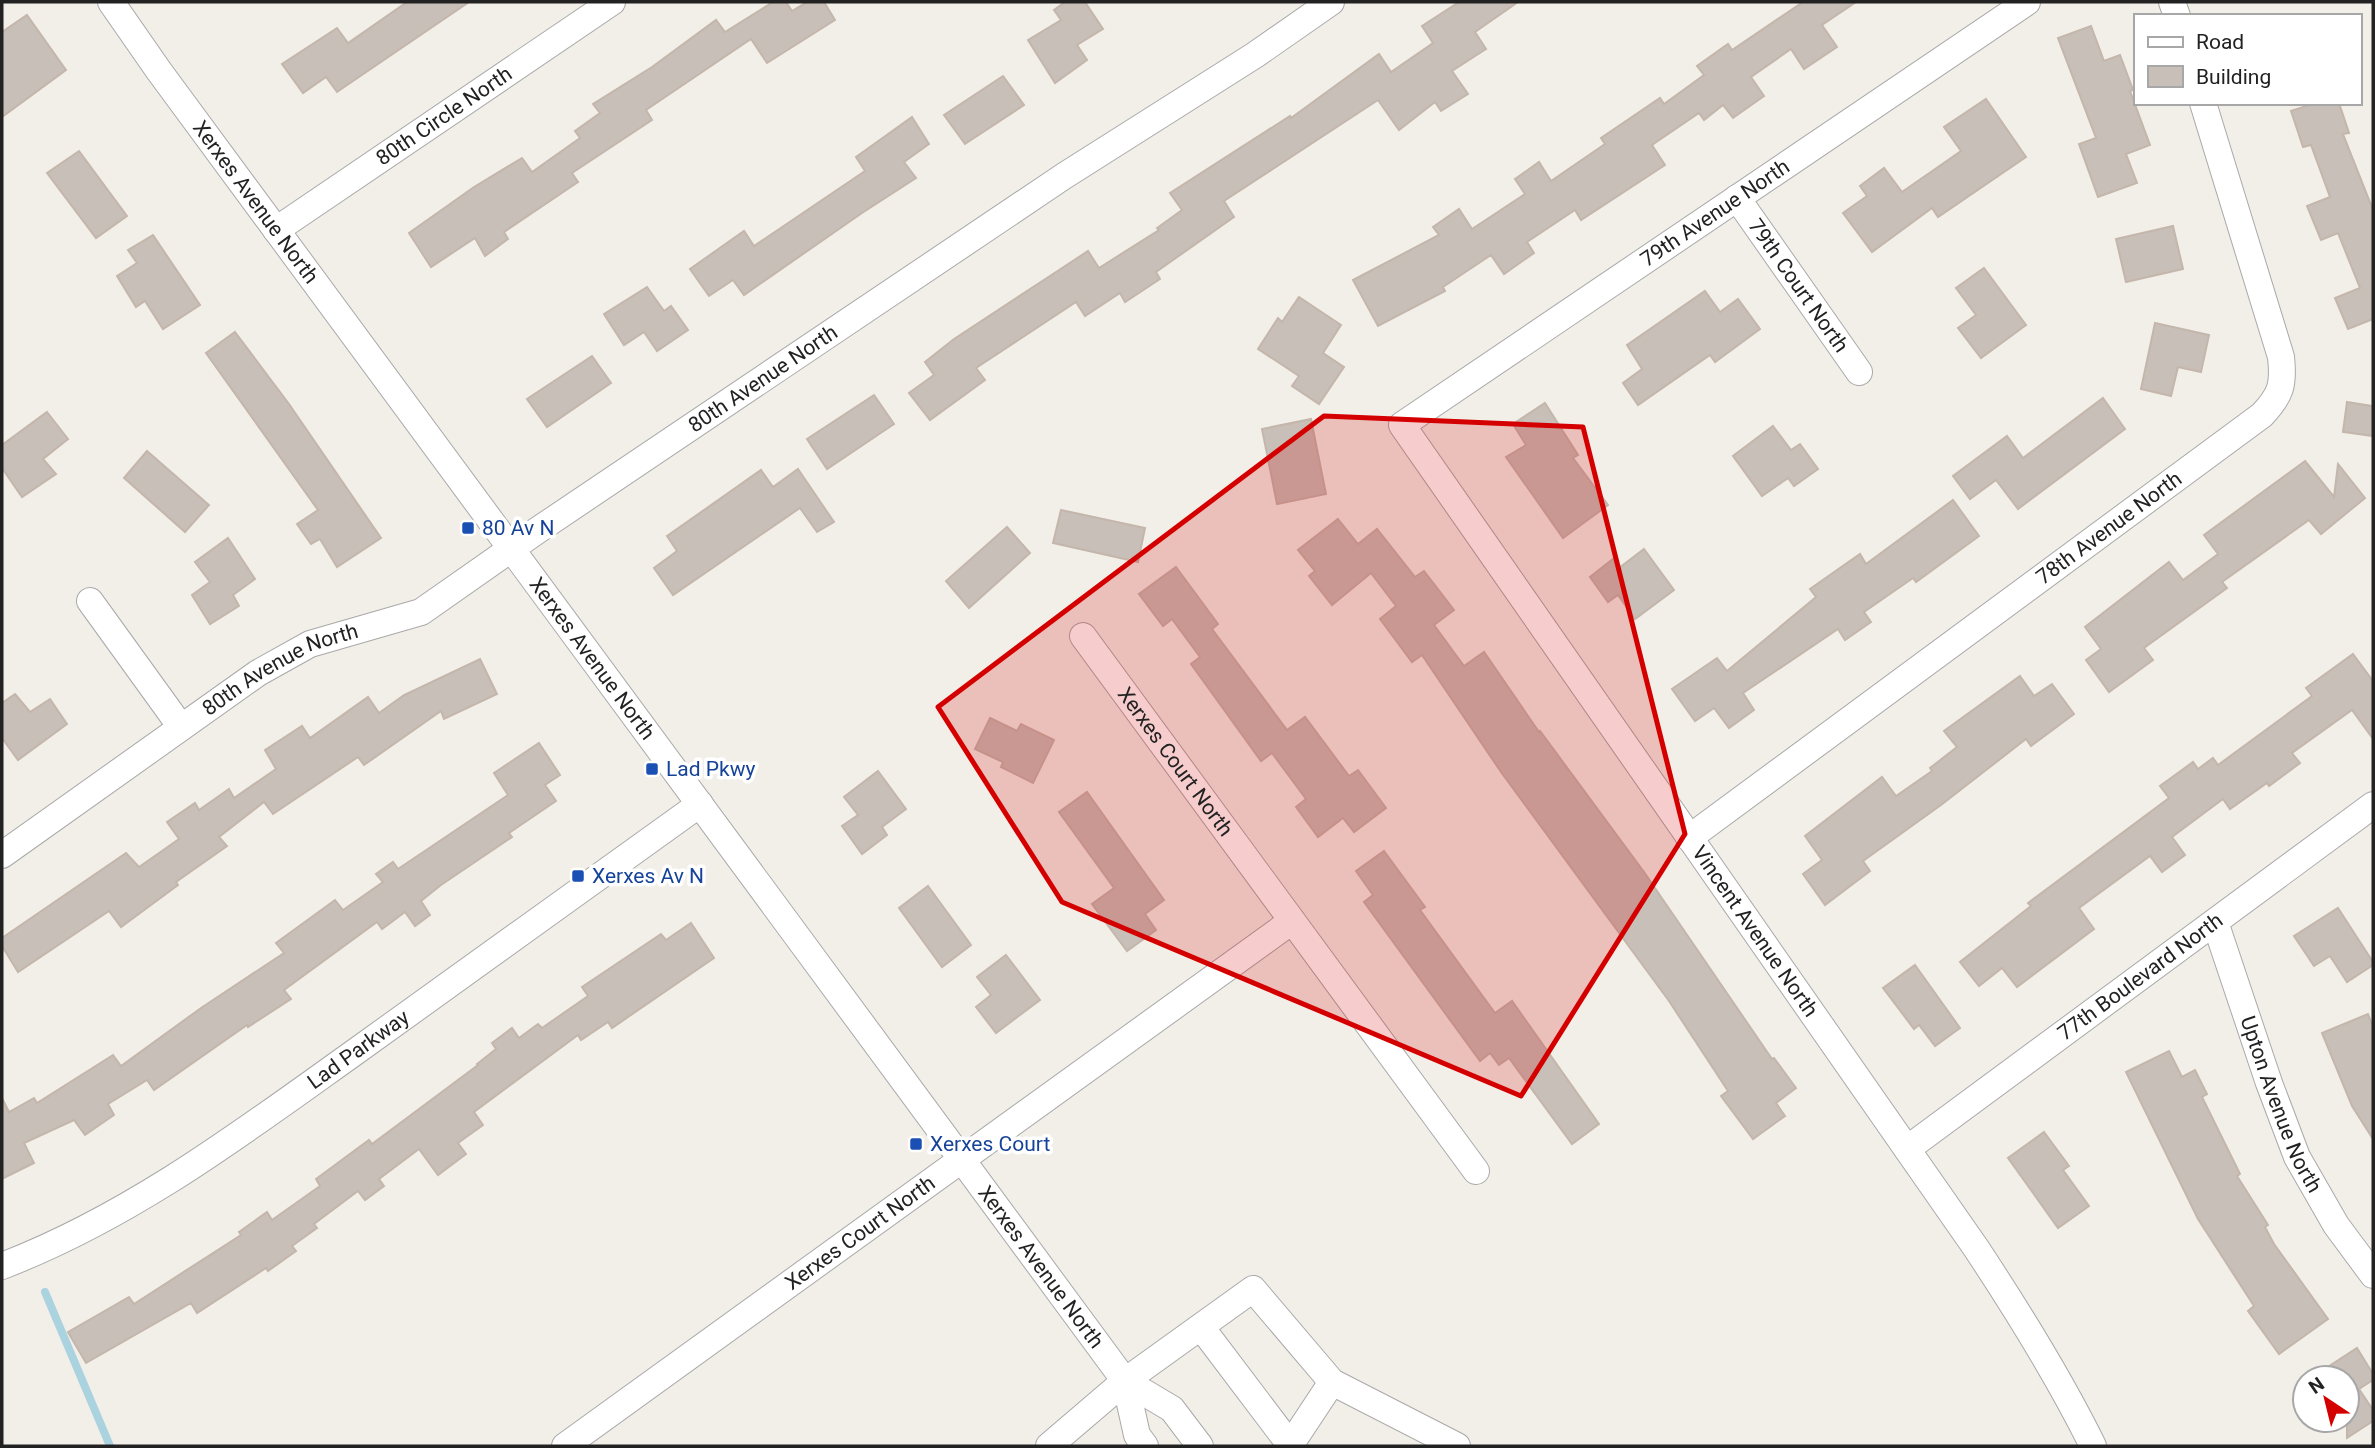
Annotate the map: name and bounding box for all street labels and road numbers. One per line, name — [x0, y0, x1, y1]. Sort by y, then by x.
street label: 80th Circle North — [372, 62, 516, 170]
street label: Xerxes Avenue North — [188, 116, 323, 288]
street label: 79th Avenue North — [1636, 154, 1794, 272]
street label: 79th Court North — [1743, 214, 1853, 357]
street label: 80th Avenue North — [684, 320, 842, 437]
street label: 78th Avenue North — [2032, 467, 2186, 589]
street label: Xerxes Avenue North — [525, 573, 660, 744]
street label: 80th Avenue North — [198, 619, 361, 721]
street label: Xerxes Court North — [1113, 683, 1238, 841]
street label: Vincent Avenue North — [1687, 841, 1823, 1021]
street label: 77th Boulevard North — [2053, 908, 2227, 1045]
street label: Lad Parkway — [303, 1005, 414, 1094]
street label: Upton Avenue North — [2235, 1013, 2327, 1197]
street label: Xerxes Court North — [781, 1171, 940, 1295]
street label: Xerxes Avenue North — [973, 1181, 1109, 1353]

